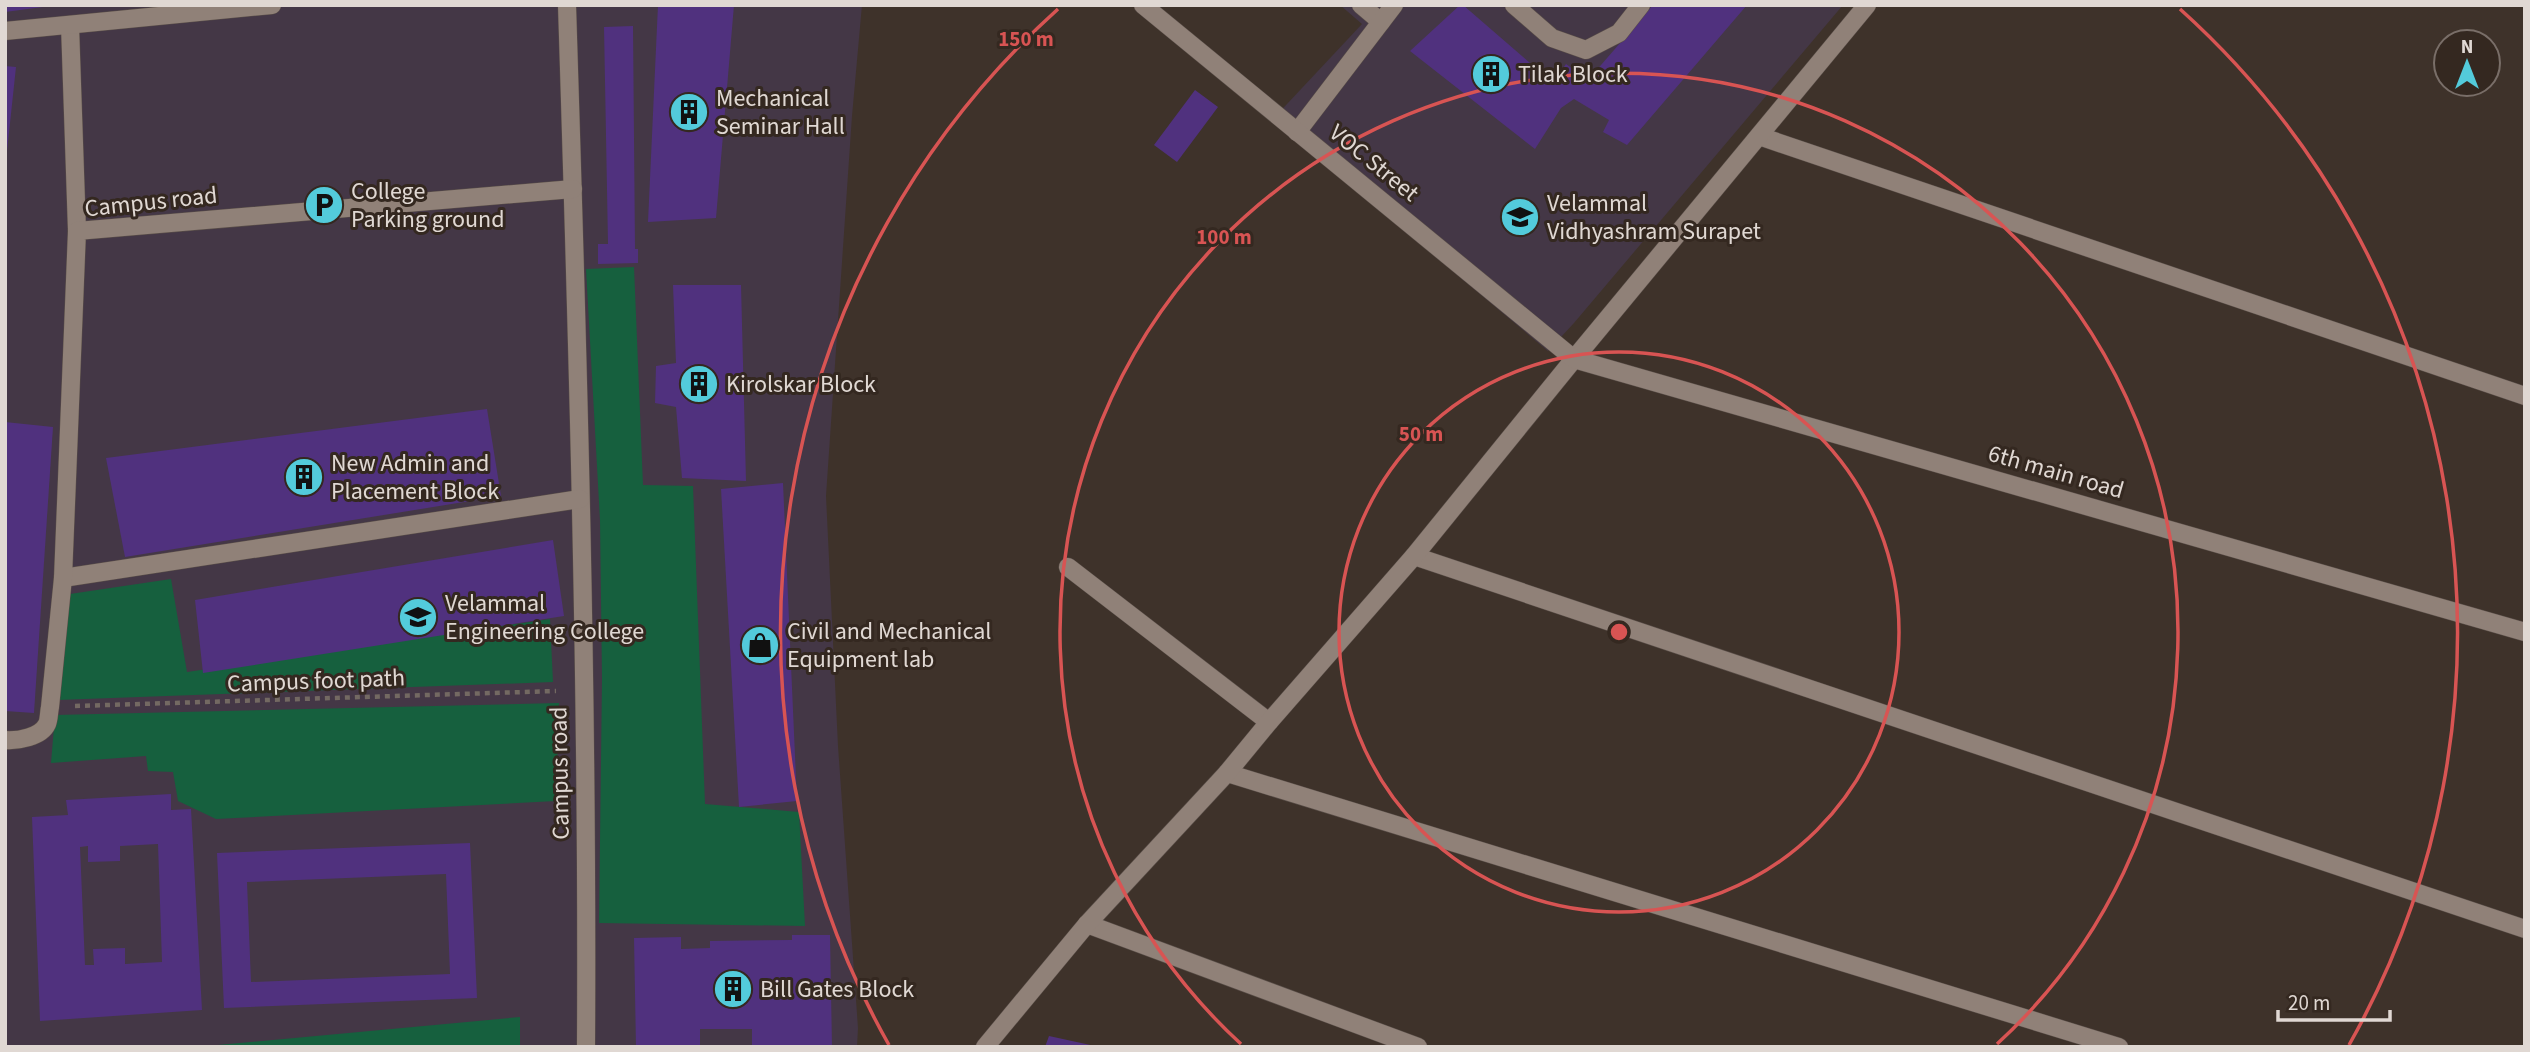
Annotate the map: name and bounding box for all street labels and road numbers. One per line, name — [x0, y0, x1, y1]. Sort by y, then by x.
street label: VOC Street — [1322, 116, 1426, 210]
street label: Campus road — [83, 178, 219, 226]
street label: 6th main road — [1984, 436, 2128, 508]
street label: Campus foot path — [226, 660, 406, 702]
street label: Campus road — [541, 706, 579, 840]

